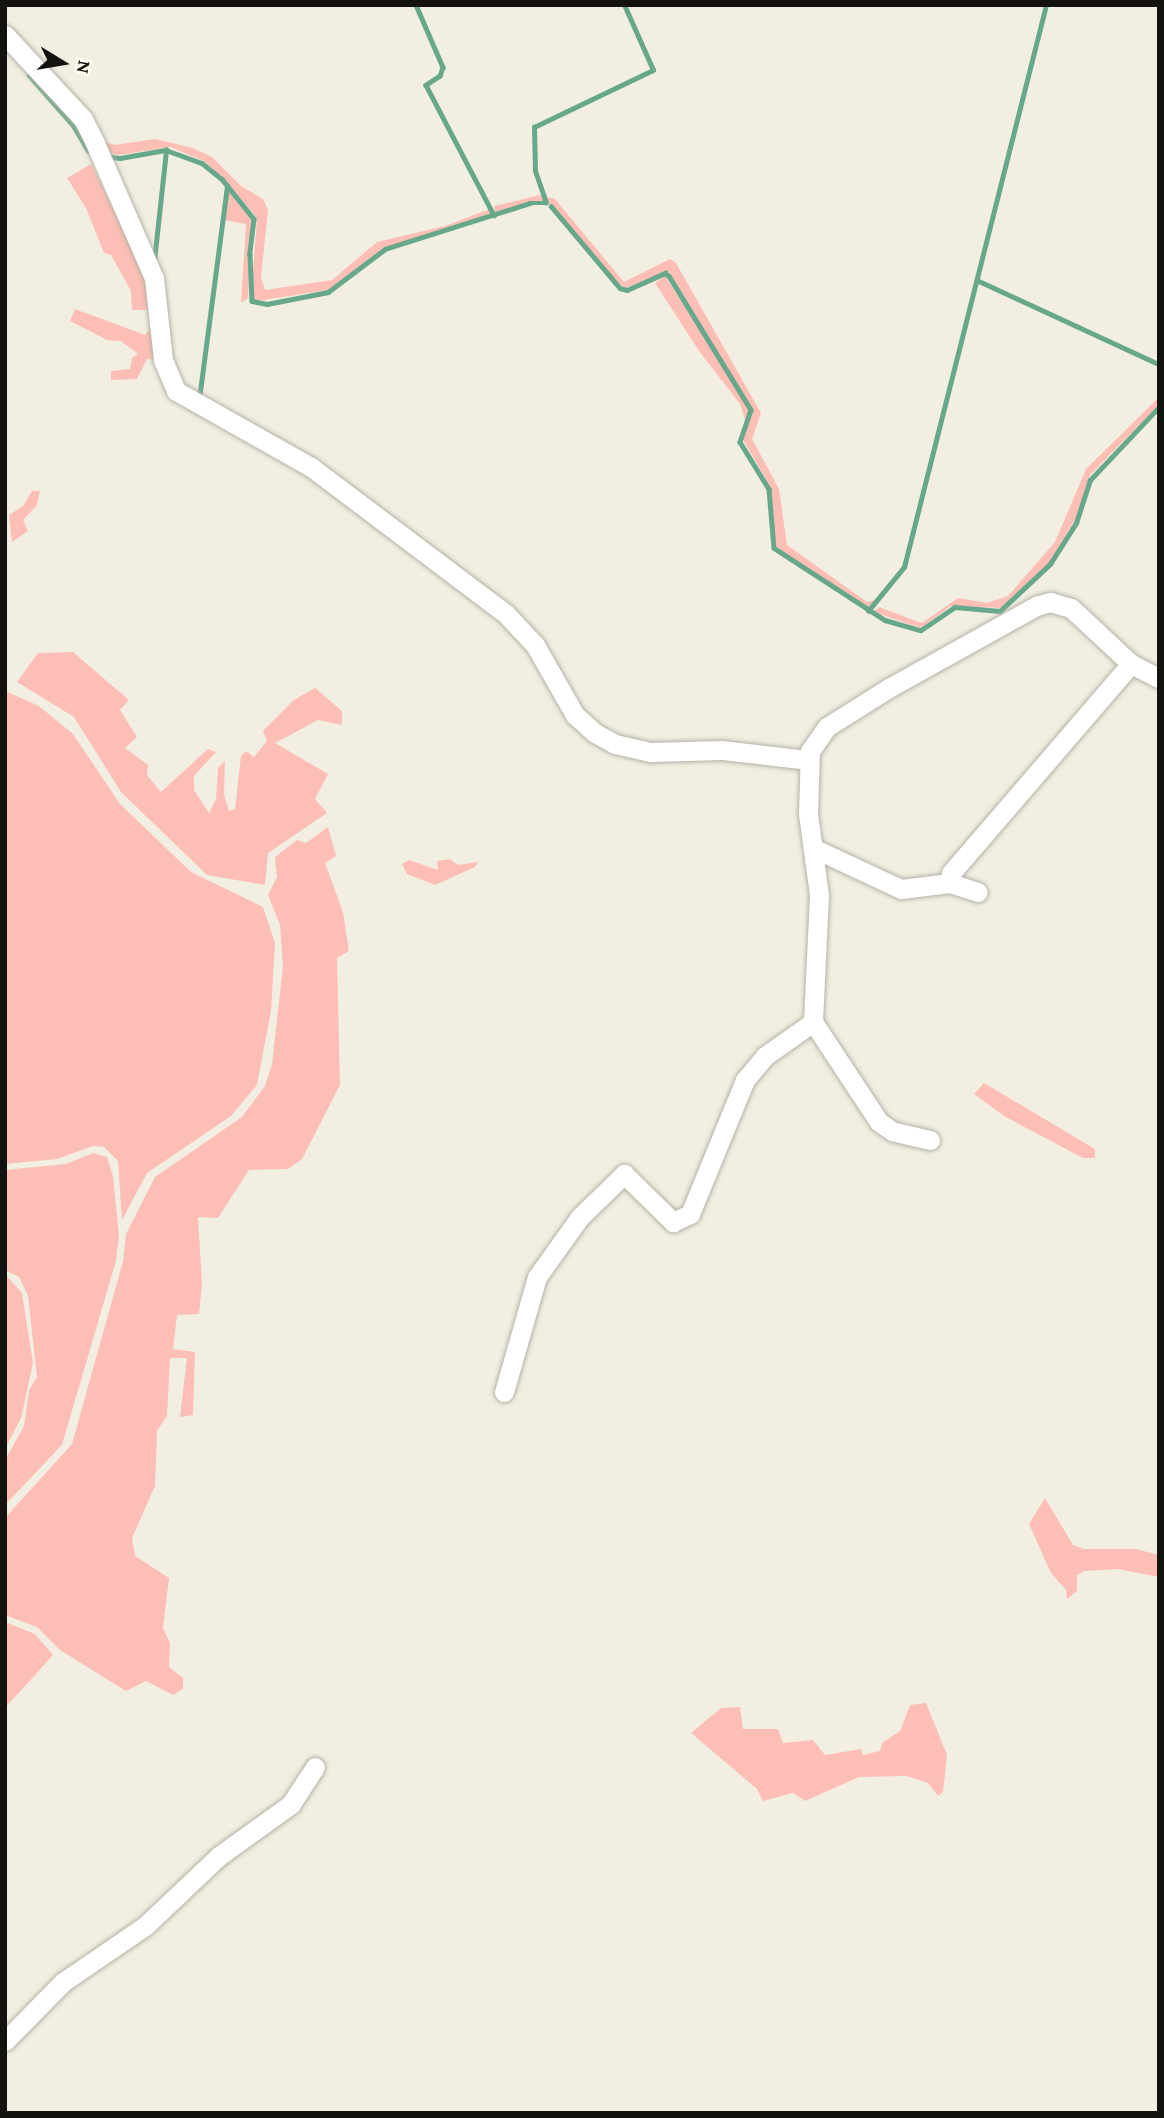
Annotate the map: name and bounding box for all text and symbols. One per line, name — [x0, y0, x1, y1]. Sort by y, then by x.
north arrow — [28, 28, 98, 98]
text: N — [73, 59, 96, 75]

